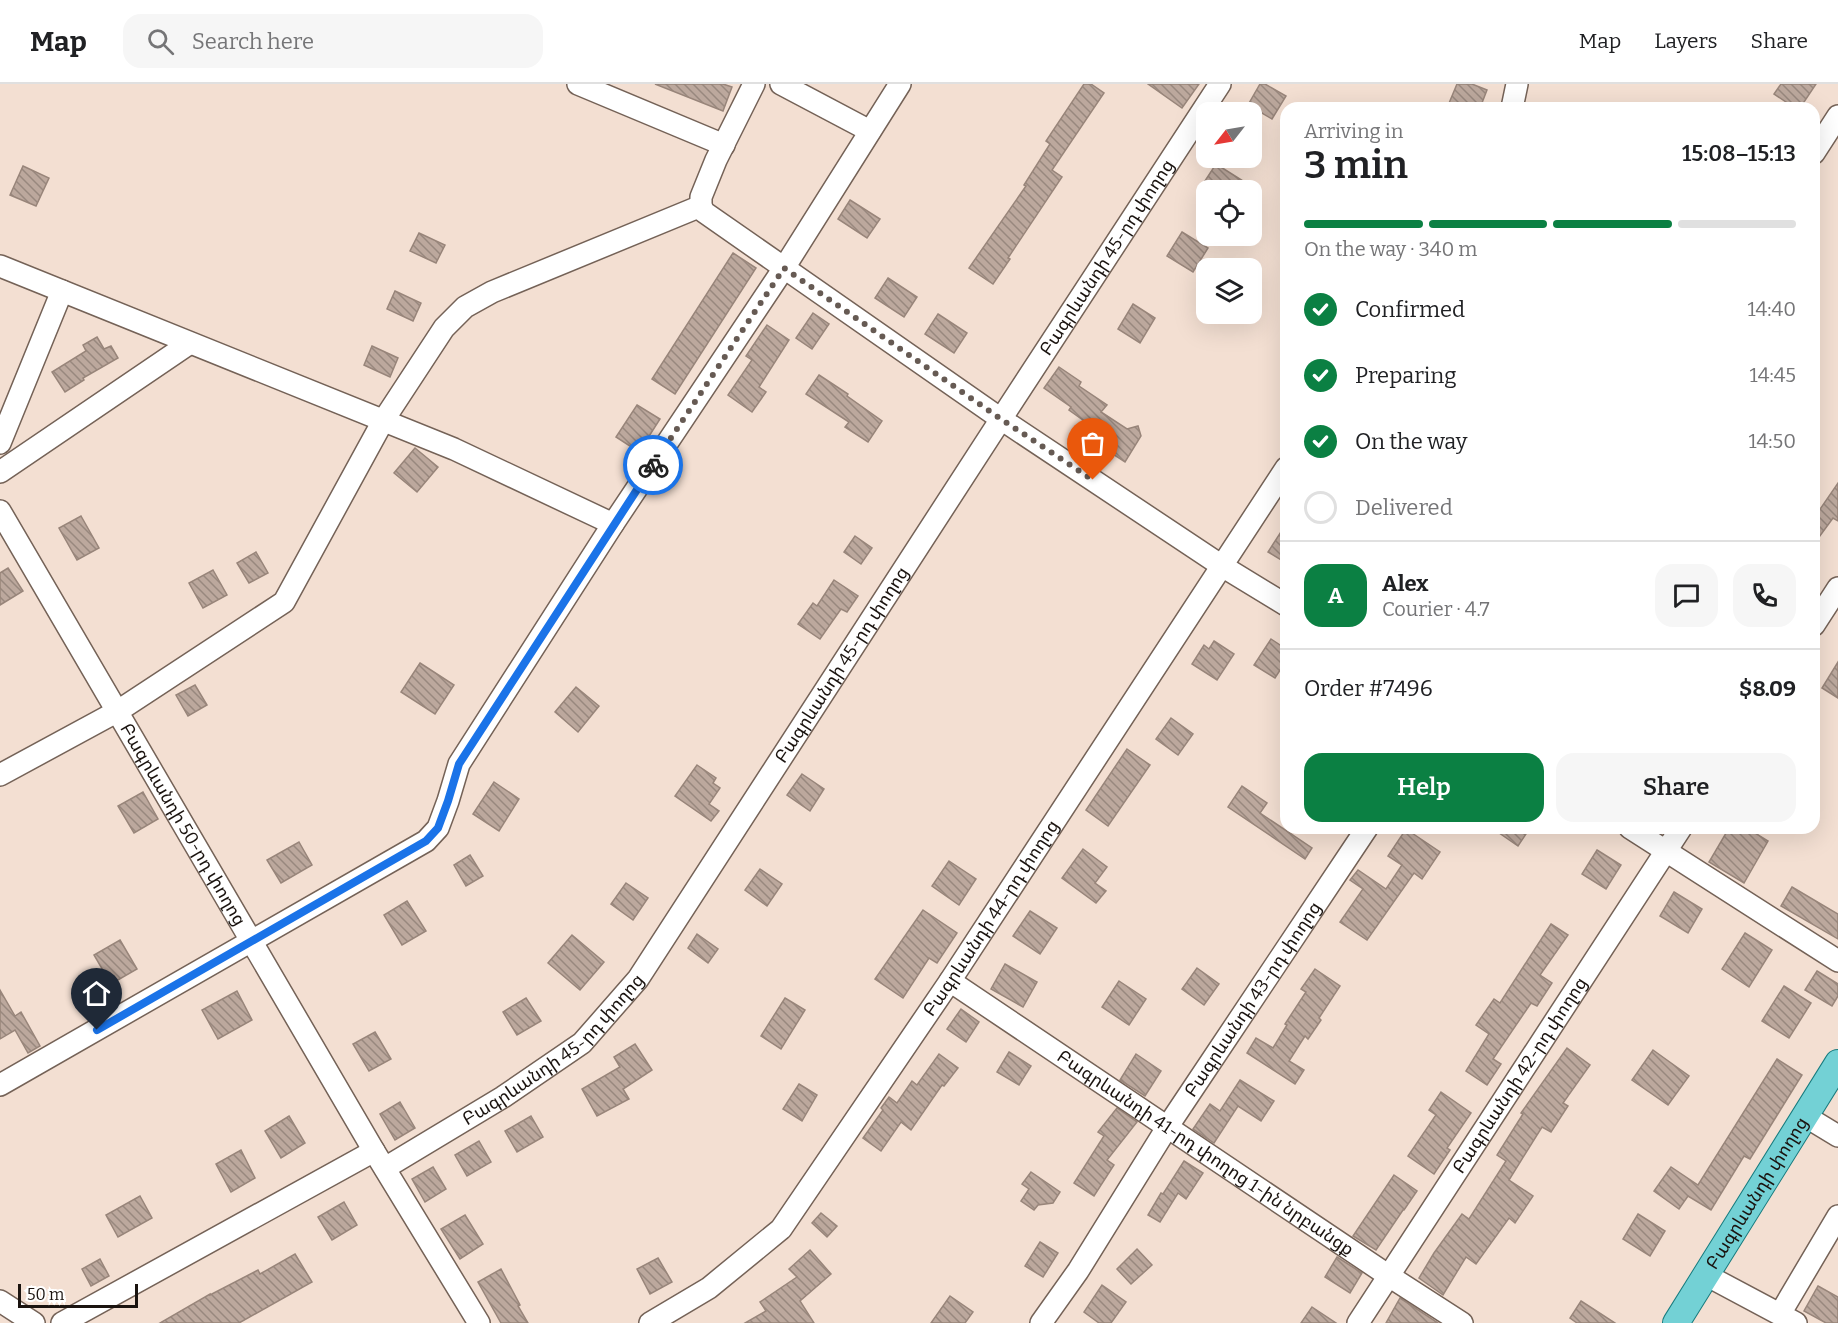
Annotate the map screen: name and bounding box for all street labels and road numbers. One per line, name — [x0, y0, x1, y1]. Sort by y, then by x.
street label: Բագրևանդի 45-րդ փողոց — [1035, 155, 1179, 359]
street label: Բագրևանդի 45-րդ փողոց — [770, 562, 913, 767]
street label: Բագրևանդի 50-րդ փողոց — [115, 719, 251, 930]
street label: Բագրևանդի 44-րդ փողոց — [918, 816, 1064, 1020]
street label: Բագրևանդի 43-րդ փողոց — [1180, 897, 1326, 1101]
street label: Բագրևանդի 45-րդ փողոց — [458, 969, 649, 1130]
street label: Բագրևանդի 42-րդ փողոց — [1448, 973, 1592, 1177]
street label: Բագրևանդի 41-րդ փողոց 1-ին նրբանցք — [1053, 1045, 1358, 1260]
street label: Բագրևանդի փողոց — [1701, 1113, 1813, 1273]

